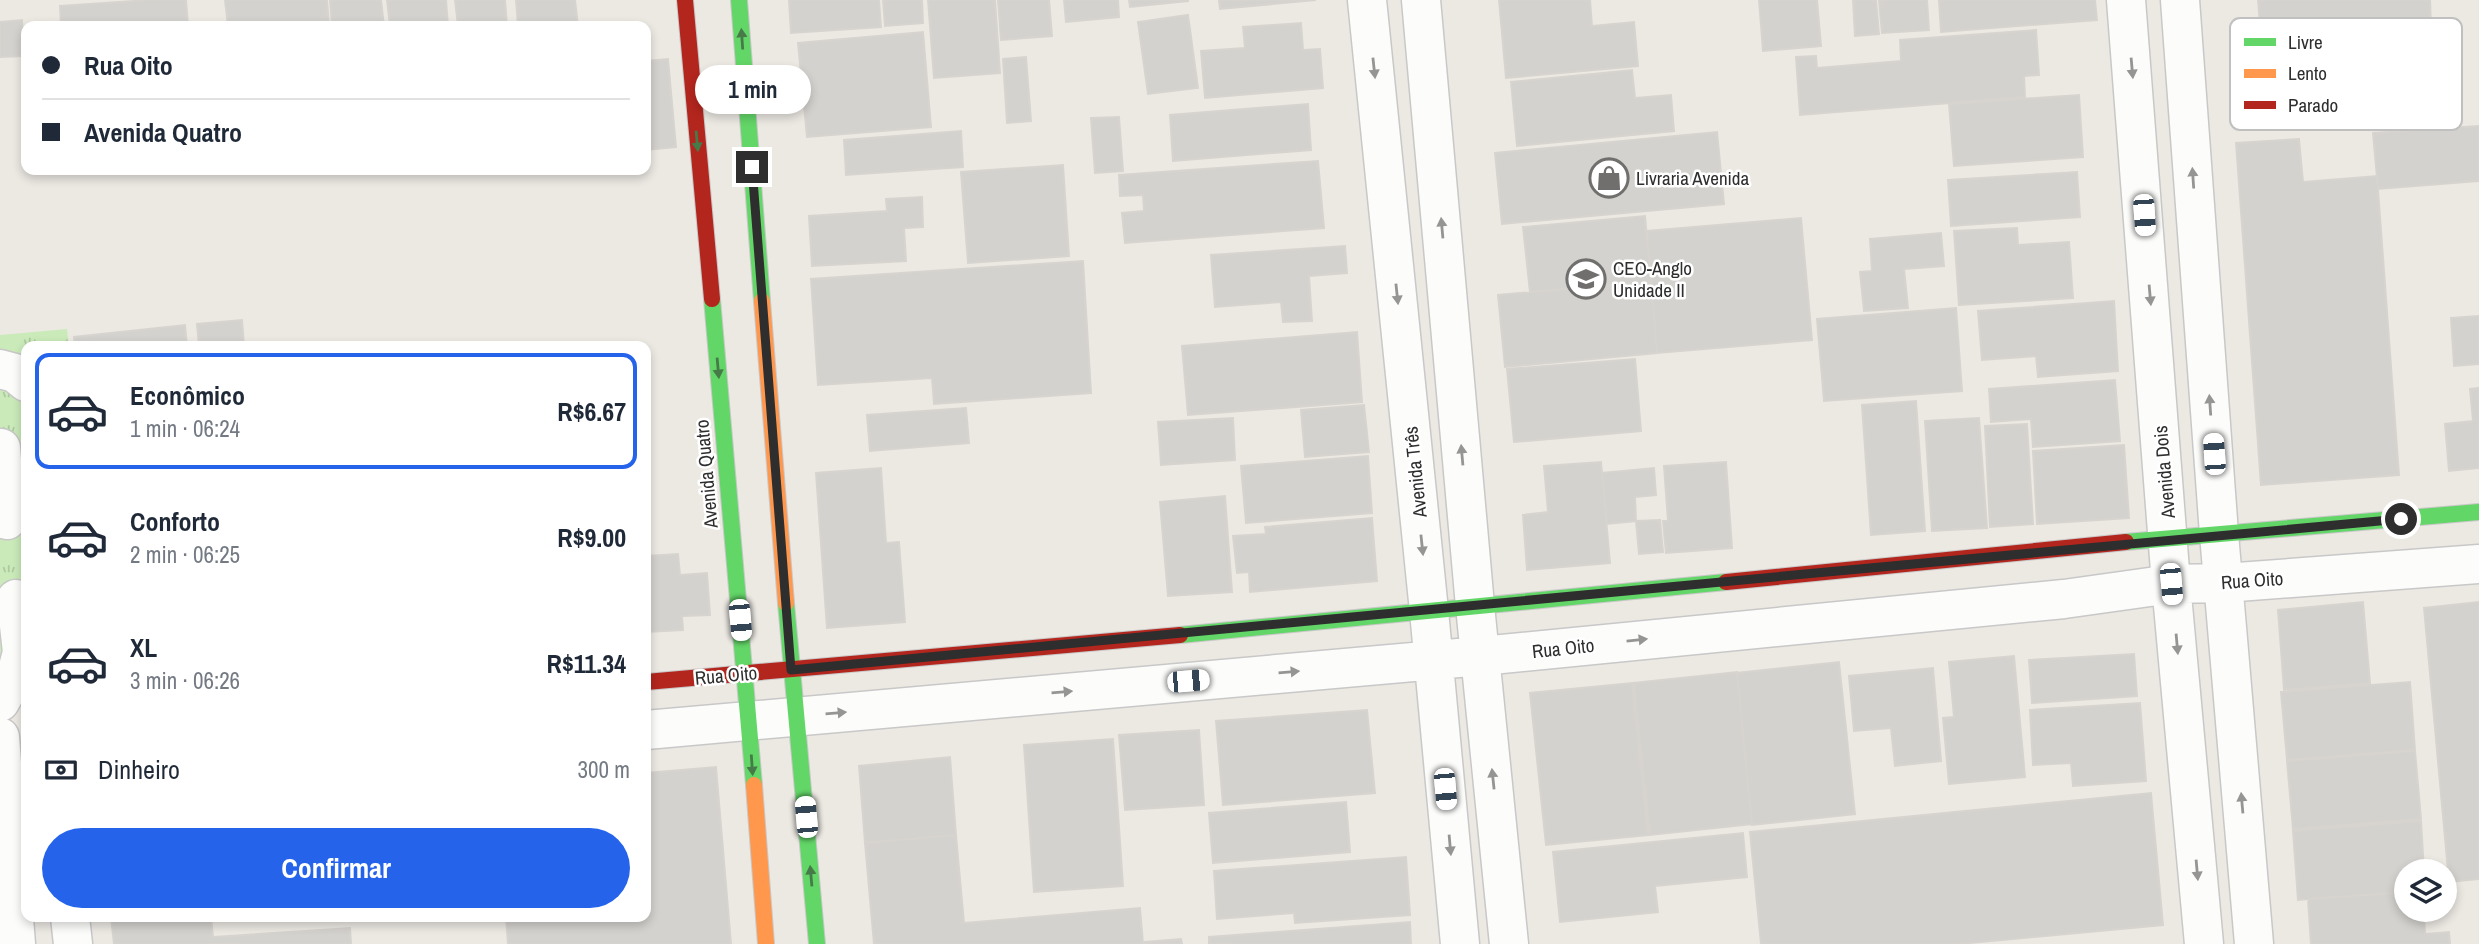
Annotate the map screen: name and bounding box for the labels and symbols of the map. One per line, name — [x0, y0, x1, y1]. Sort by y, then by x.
legend — [2230, 18, 2462, 130]
one-way arrow — [736, 28, 747, 50]
text: Livre — [2288, 29, 2323, 55]
one-way arrow — [1369, 57, 1380, 79]
one-way arrow — [2127, 57, 2138, 79]
text: Lento — [2288, 60, 2327, 86]
callout: 1 min — [694, 66, 810, 114]
text: Parado — [2288, 92, 2338, 118]
one-way arrow — [692, 130, 703, 152]
route end — [736, 151, 768, 183]
shop icon: Livraria Avenida — [1588, 157, 1630, 199]
place label: Livraria Avenida — [1636, 165, 1750, 191]
one-way arrow — [2187, 167, 2198, 189]
car — [2133, 193, 2156, 237]
one-way arrow — [1436, 217, 1447, 239]
place label: CEO-Anglo Unidade II — [1613, 255, 1692, 303]
school or university icon: CEO-Anglo Unidade II — [1565, 258, 1607, 300]
one-way arrow — [1392, 283, 1403, 305]
one-way arrow — [2145, 284, 2156, 306]
one-way arrow — [713, 357, 724, 379]
one-way arrow — [2204, 394, 2215, 416]
street label: Avenida Quatro — [688, 419, 724, 530]
street label: Avenida Dois — [2147, 424, 2181, 521]
street label: Avenida Três — [1397, 425, 1433, 520]
car — [2203, 432, 2226, 476]
one-way arrow — [1456, 443, 1467, 465]
route start — [2385, 503, 2417, 535]
one-way arrow — [1417, 534, 1428, 556]
car — [2159, 562, 2184, 606]
street label: Rua Oito — [2220, 565, 2284, 595]
car — [728, 598, 753, 642]
street label: Rua Oito — [1531, 632, 1595, 664]
one-way arrow — [2172, 633, 2183, 655]
one-way arrow — [1627, 635, 1649, 646]
street label: Rua Oito — [694, 659, 758, 691]
one-way arrow — [1278, 666, 1300, 677]
car — [1167, 669, 1210, 693]
one-way arrow — [1052, 686, 1074, 697]
one-way arrow — [825, 707, 847, 718]
one-way arrow — [747, 754, 758, 776]
car — [1433, 767, 1458, 811]
one-way arrow — [1487, 767, 1498, 789]
one-way arrow — [2236, 792, 2247, 814]
car — [794, 795, 819, 839]
one-way arrow — [1445, 834, 1456, 856]
one-way arrow — [2192, 860, 2203, 882]
one-way arrow — [805, 865, 816, 887]

